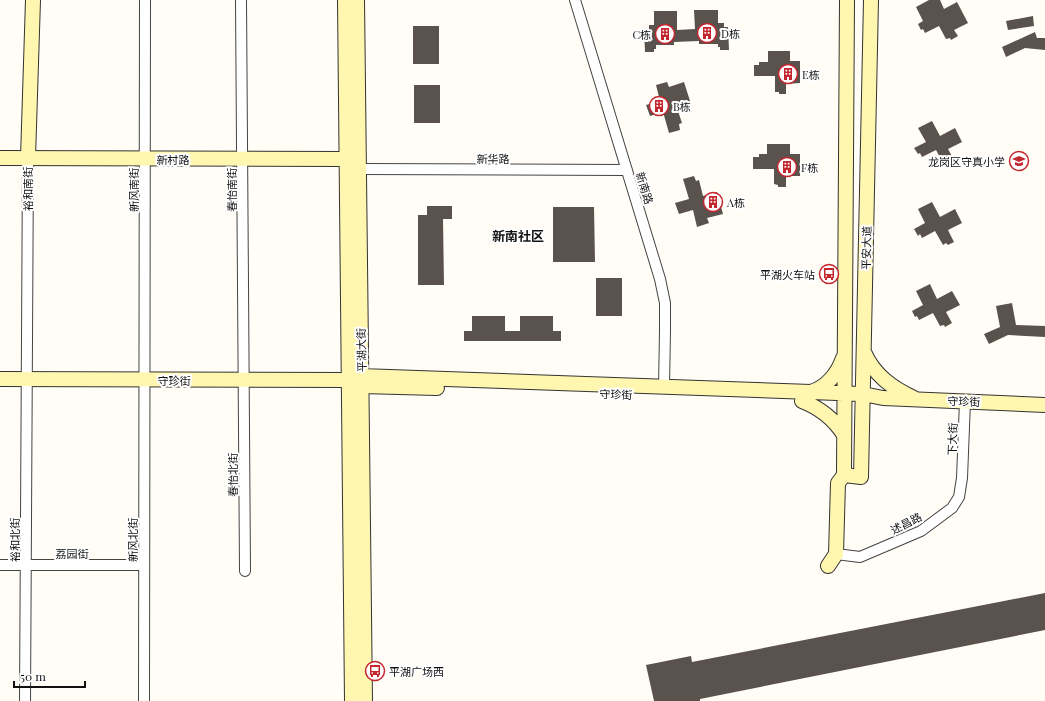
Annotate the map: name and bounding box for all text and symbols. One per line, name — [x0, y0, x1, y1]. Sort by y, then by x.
building icon: D栋 — [696, 22, 718, 44]
building icon: C栋 — [654, 23, 676, 45]
place label: D栋 — [721, 26, 740, 41]
place label: C栋 — [632, 27, 651, 42]
building icon: E栋 — [777, 63, 799, 85]
place label: E栋 — [802, 67, 820, 82]
building icon: B栋 — [648, 95, 670, 117]
place label: B栋 — [673, 99, 691, 114]
school or university icon: 龙岗区守真小学 — [1008, 150, 1030, 172]
street label: 新华路 — [477, 151, 510, 166]
street label: 新村路 — [157, 152, 190, 167]
place label: 龙岗区守真小学 — [928, 154, 1005, 169]
building icon: F栋 — [776, 156, 798, 178]
place label: F栋 — [801, 160, 818, 175]
street label: 裕和南街 — [20, 167, 35, 211]
street label: 新风南街 — [126, 168, 141, 212]
street label: 春怡南街 — [224, 168, 239, 212]
street label: 新南路 — [633, 170, 657, 206]
building icon: A栋 — [702, 191, 724, 213]
place label: A栋 — [726, 195, 745, 210]
street label: 平安大道 — [858, 226, 874, 270]
district label: 新南社区 — [492, 227, 544, 244]
bus stop icon: 平湖火车站 — [818, 263, 840, 285]
place label: 平湖火车站 — [760, 267, 815, 282]
street label: 平湖大街 — [353, 328, 369, 372]
street label: 守珍街 — [158, 373, 191, 388]
street label: 守珍街 — [599, 386, 633, 402]
street label: 守珍街 — [947, 393, 981, 409]
street label: 下大街 — [944, 422, 960, 456]
street label: 春怡北街 — [225, 453, 240, 497]
street label: 述昌路 — [888, 509, 924, 537]
street label: 裕和北街 — [7, 518, 22, 562]
street label: 新风北街 — [125, 518, 140, 562]
street label: 荔园街 — [56, 546, 89, 561]
bus stop icon: 平湖广场西 — [364, 660, 386, 682]
scale bar — [14, 663, 85, 689]
place label: 平湖广场西 — [389, 664, 444, 679]
text: 50 m — [20, 668, 46, 684]

